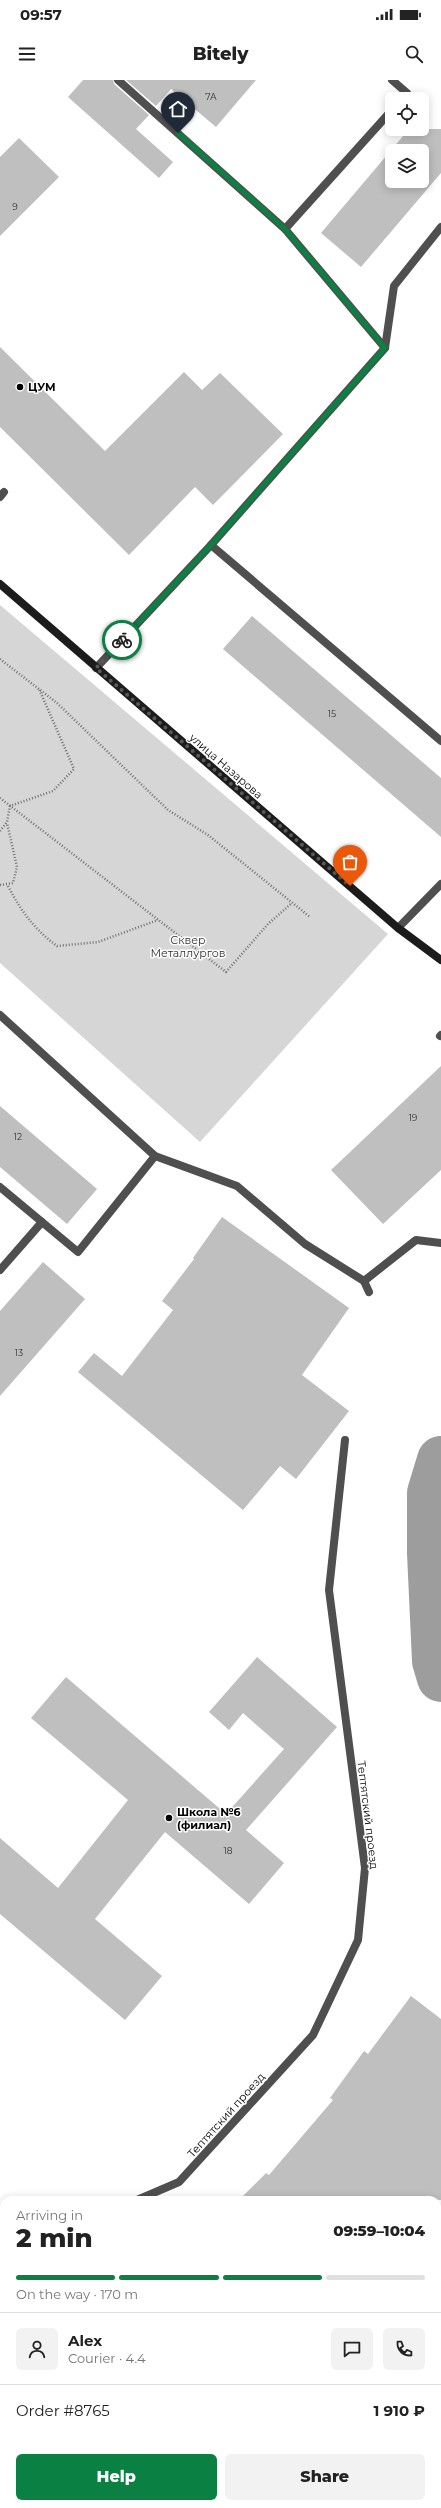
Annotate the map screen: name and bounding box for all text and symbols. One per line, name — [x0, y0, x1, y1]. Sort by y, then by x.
text: 09:57 — [20, 5, 62, 24]
icon: menu — [16, 43, 38, 65]
text: Bitely — [193, 43, 248, 65]
icon: search — [403, 43, 425, 65]
house number: 7А — [205, 91, 217, 102]
pin — [161, 92, 195, 133]
map controls — [385, 92, 429, 188]
button: locate — [385, 92, 429, 136]
icon: home — [167, 98, 189, 120]
button: layers — [385, 144, 429, 188]
house number: 9 — [12, 201, 18, 212]
place label: ЦУМ — [28, 380, 56, 394]
marker: ЦУМ — [15, 382, 25, 392]
courier — [102, 620, 142, 660]
icon: bike — [111, 629, 133, 651]
house number: 15 — [328, 708, 336, 719]
street label: улица Назарова — [186, 730, 266, 802]
pin — [333, 845, 367, 886]
icon: bag — [339, 851, 361, 873]
park label: Сквер Металлургов — [151, 933, 226, 960]
house number: 19 — [409, 1112, 418, 1123]
house number: 12 — [14, 1131, 22, 1142]
house number: 13 — [15, 1347, 23, 1358]
street label: Тептятский проезд — [354, 1760, 382, 1870]
place label: Школа №6 (филиал) — [177, 1805, 241, 1832]
marker: Школа №6 (филиал) — [164, 1813, 174, 1823]
house number: 18 — [224, 1845, 233, 1856]
street label: Тептятский проезд — [184, 2070, 268, 2160]
text: Arriving in — [16, 2207, 83, 2223]
text: 09:59–10:04 — [333, 2221, 425, 2240]
text: 2 min — [16, 2222, 93, 2254]
text: On the way · 170 m — [16, 2286, 138, 2302]
button: person — [16, 2328, 58, 2370]
button: chat — [331, 2328, 373, 2370]
button: phone — [383, 2328, 425, 2370]
text: Alex — [68, 2331, 102, 2350]
text: Courier · 4.4 — [68, 2350, 146, 2366]
text: Order #8765 — [16, 2401, 110, 2420]
text: 1 910 ₽ — [373, 2401, 425, 2420]
button: Help — [16, 2454, 217, 2500]
button: Share — [225, 2454, 425, 2500]

